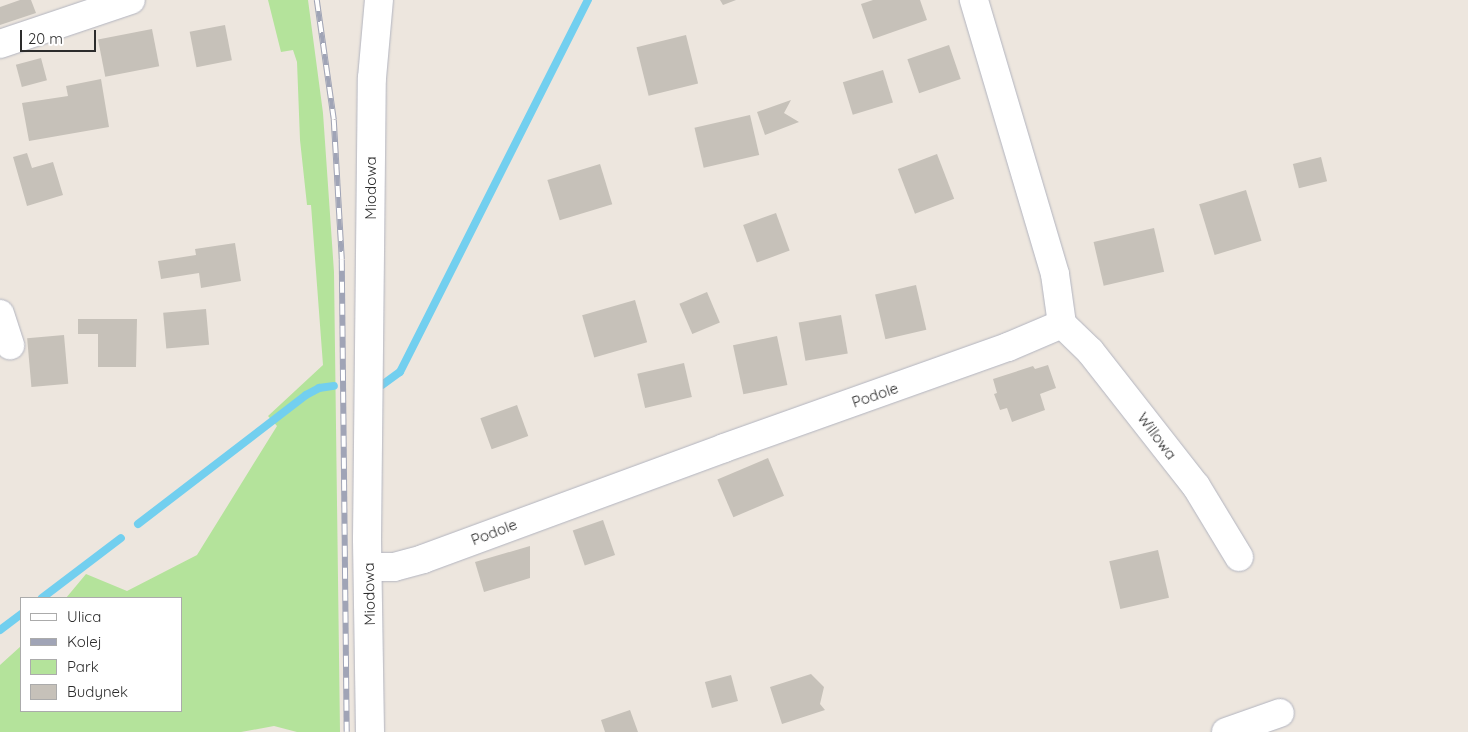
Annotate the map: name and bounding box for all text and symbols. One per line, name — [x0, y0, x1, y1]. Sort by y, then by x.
scale bar — [22, 20, 99, 52]
text: 20 m — [28, 29, 63, 48]
street label: Miodowa — [362, 156, 380, 220]
street label: Podole — [849, 379, 901, 411]
street label: Willowa — [1134, 409, 1180, 463]
street label: Podole — [468, 515, 520, 549]
street label: Miodowa — [359, 562, 379, 626]
legend — [20, 597, 182, 712]
text: Ulica — [67, 607, 101, 626]
text: Kolej — [67, 632, 102, 651]
text: Park — [67, 657, 99, 676]
text: Budynek — [67, 682, 128, 701]

